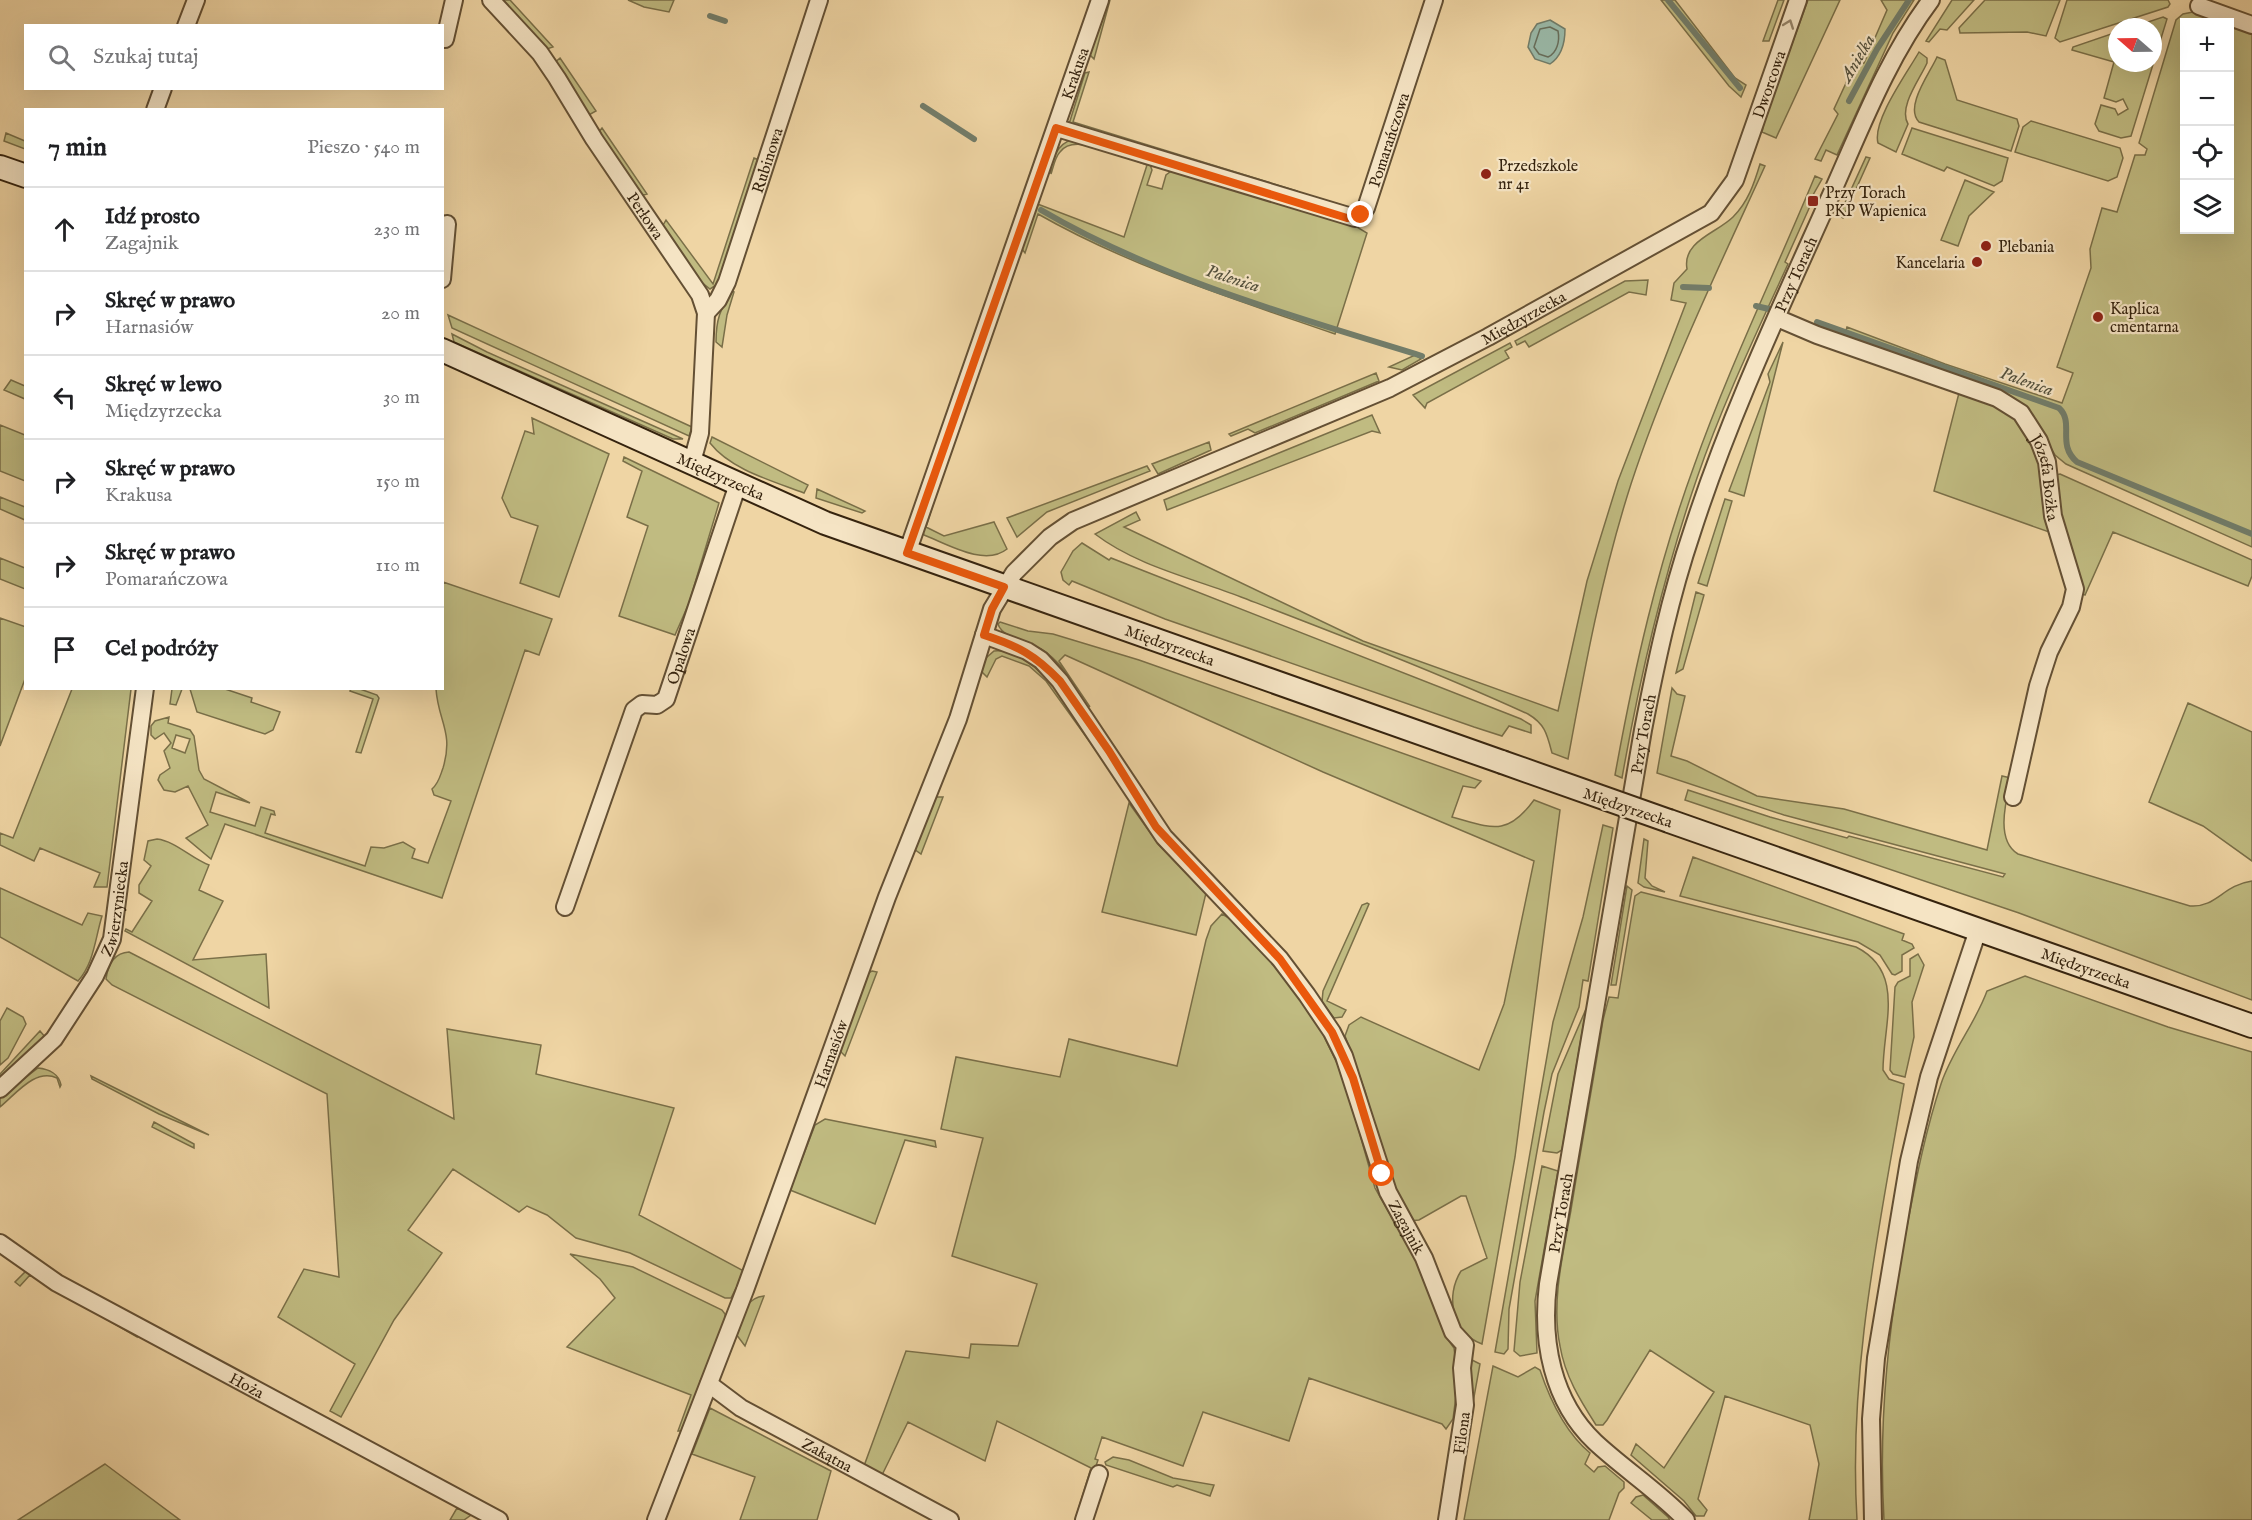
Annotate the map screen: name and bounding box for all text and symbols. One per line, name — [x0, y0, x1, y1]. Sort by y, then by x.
north arrow — [2108, 18, 2162, 72]
map controls — [2180, 18, 2234, 234]
button: + — [2180, 18, 2234, 72]
one-way arrow — [1782, 20, 1794, 31]
search box — [24, 24, 444, 90]
water label: Anielka — [1834, 31, 1881, 88]
icon: search — [45, 41, 78, 74]
text: Szukaj tutaj — [93, 43, 198, 71]
street label: Krakusa — [1058, 45, 1095, 103]
street label: Dworcowa — [1749, 48, 1791, 122]
button: − — [2180, 72, 2234, 126]
street label: Pomarańczowa — [1365, 90, 1415, 190]
street label: Rubinowa — [749, 125, 789, 196]
button: locate — [2180, 126, 2234, 180]
text: 7 min — [48, 131, 107, 164]
text: Pieszo · 540 m — [307, 135, 420, 160]
place label: Przedszkole nr 41 — [1498, 157, 1578, 195]
marker: Przedszkole nr 41 — [1479, 167, 1493, 181]
button: layers — [2180, 180, 2234, 234]
place label: Przy Torach PKP Wapienica — [1825, 184, 1927, 222]
street label: Perłowa — [621, 189, 667, 244]
marker: Przy Torach PKP Wapienica — [1806, 194, 1820, 208]
route end — [1347, 201, 1373, 227]
text: Idź prosto — [105, 203, 200, 231]
icon: ahead — [48, 213, 81, 246]
text: 230 m — [374, 217, 420, 242]
text: Zagajnik — [105, 231, 179, 256]
street label: Przy Torach — [1772, 234, 1823, 316]
place label: Plebania — [1998, 238, 2054, 258]
marker: Plebania — [1979, 239, 1993, 253]
place label: Kancelaria — [1895, 254, 1965, 274]
marker: Kancelaria — [1970, 255, 1984, 269]
water label: Palenica — [1203, 260, 1262, 299]
text: Skręć w prawo — [105, 287, 235, 315]
street label: Międzyrzecka — [1479, 288, 1570, 351]
icon: right — [48, 297, 81, 330]
place label: Kaplica cmentarna — [2110, 300, 2179, 338]
text: 20 m — [381, 301, 420, 326]
marker: Kaplica cmentarna — [2091, 310, 2105, 324]
text: Harnasiów — [105, 315, 193, 340]
water label: Palenica — [1997, 362, 2056, 403]
text: Skręć w lewo — [105, 371, 222, 399]
icon: left — [48, 381, 81, 414]
text: 30 m — [383, 385, 420, 410]
text: Międzyrzecka — [105, 399, 222, 424]
street label: Józefa Bożka — [2024, 429, 2062, 524]
street label: Międzyrzecka — [673, 449, 767, 506]
text: Skręć w prawo — [105, 455, 235, 483]
icon: right — [48, 465, 81, 498]
text: 150 m — [376, 469, 420, 494]
text: Krakusa — [105, 483, 172, 508]
text: Skręć w prawo — [105, 539, 235, 567]
icon: right — [48, 549, 81, 582]
text: 110 m — [376, 553, 420, 578]
text: Pomarańczowa — [105, 567, 228, 592]
street label: Międzyrzecka — [1122, 622, 1217, 672]
street label: Opalowa — [663, 625, 701, 688]
icon: arrive — [48, 633, 81, 666]
text: Cel podróży — [105, 635, 218, 663]
street label: Przy Torach — [1628, 692, 1662, 776]
street label: Międzyrzecka — [1580, 784, 1675, 834]
street label: Zwierzyniecka — [97, 860, 134, 960]
street label: Międzyrzecka — [2038, 945, 2133, 994]
street label: Harnasiów — [811, 1017, 854, 1091]
route start — [1368, 1160, 1394, 1186]
street label: Przy Torach — [1545, 1171, 1579, 1255]
street label: Zagajnik — [1382, 1197, 1428, 1259]
street label: Hoża — [225, 1369, 267, 1404]
street label: Filona — [1450, 1411, 1476, 1456]
street label: Zakątna — [798, 1434, 855, 1478]

